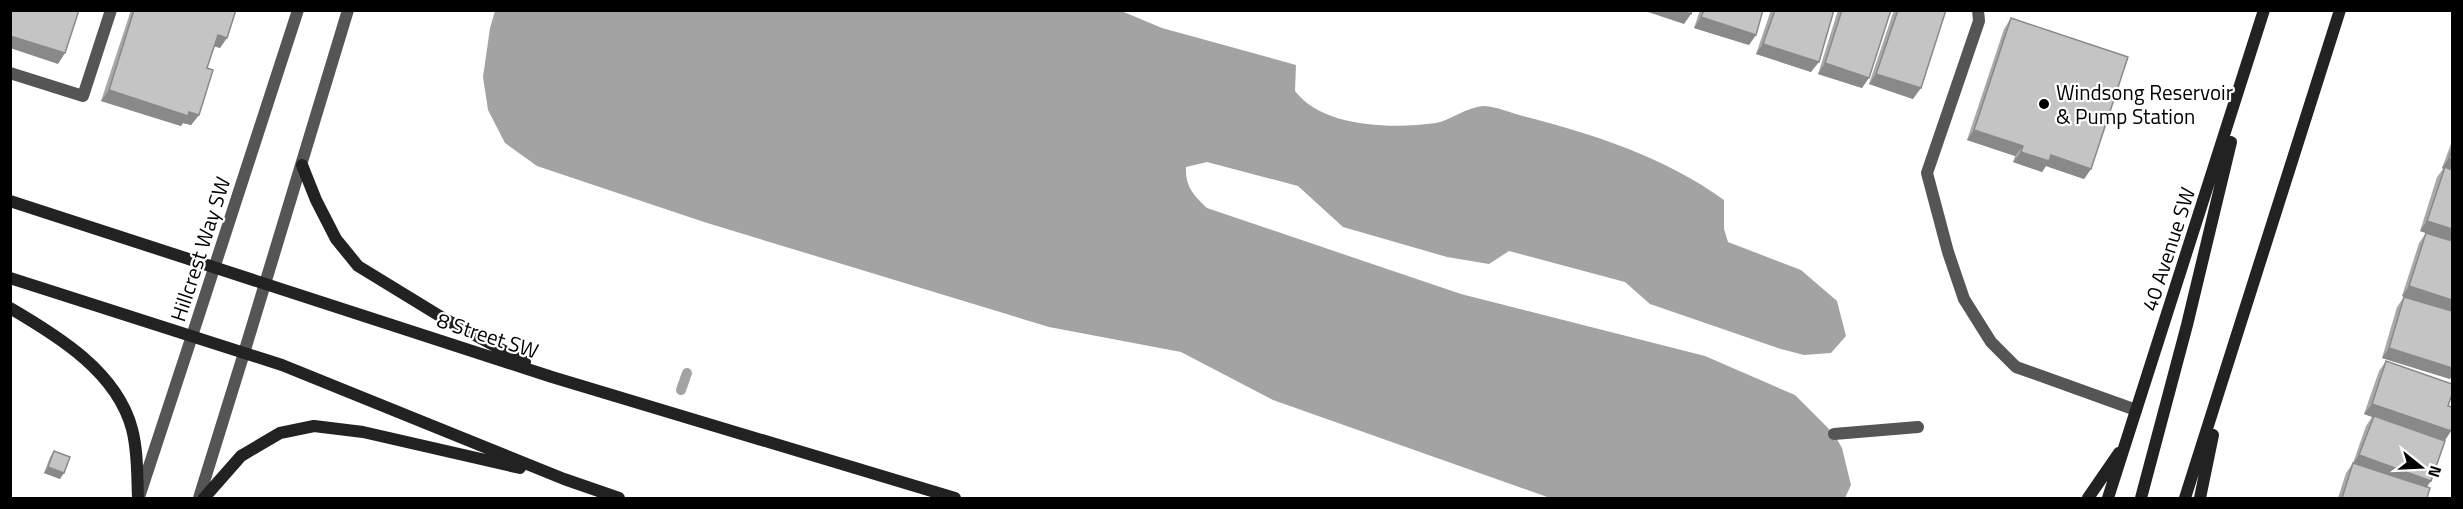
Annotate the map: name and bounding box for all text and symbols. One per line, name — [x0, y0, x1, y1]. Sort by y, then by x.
place label: Windsong Reservoir & Pump Station — [2056, 76, 2233, 132]
marker: Windsong Reservoir & Pump Station — [2037, 97, 2051, 111]
street label: Hillcrest Way SW — [162, 172, 238, 326]
street label: 40 Avenue SW — [2133, 183, 2203, 315]
street label: 8 Street SW — [433, 304, 543, 366]
north arrow — [2391, 437, 2451, 497]
text: N — [2422, 463, 2448, 481]

